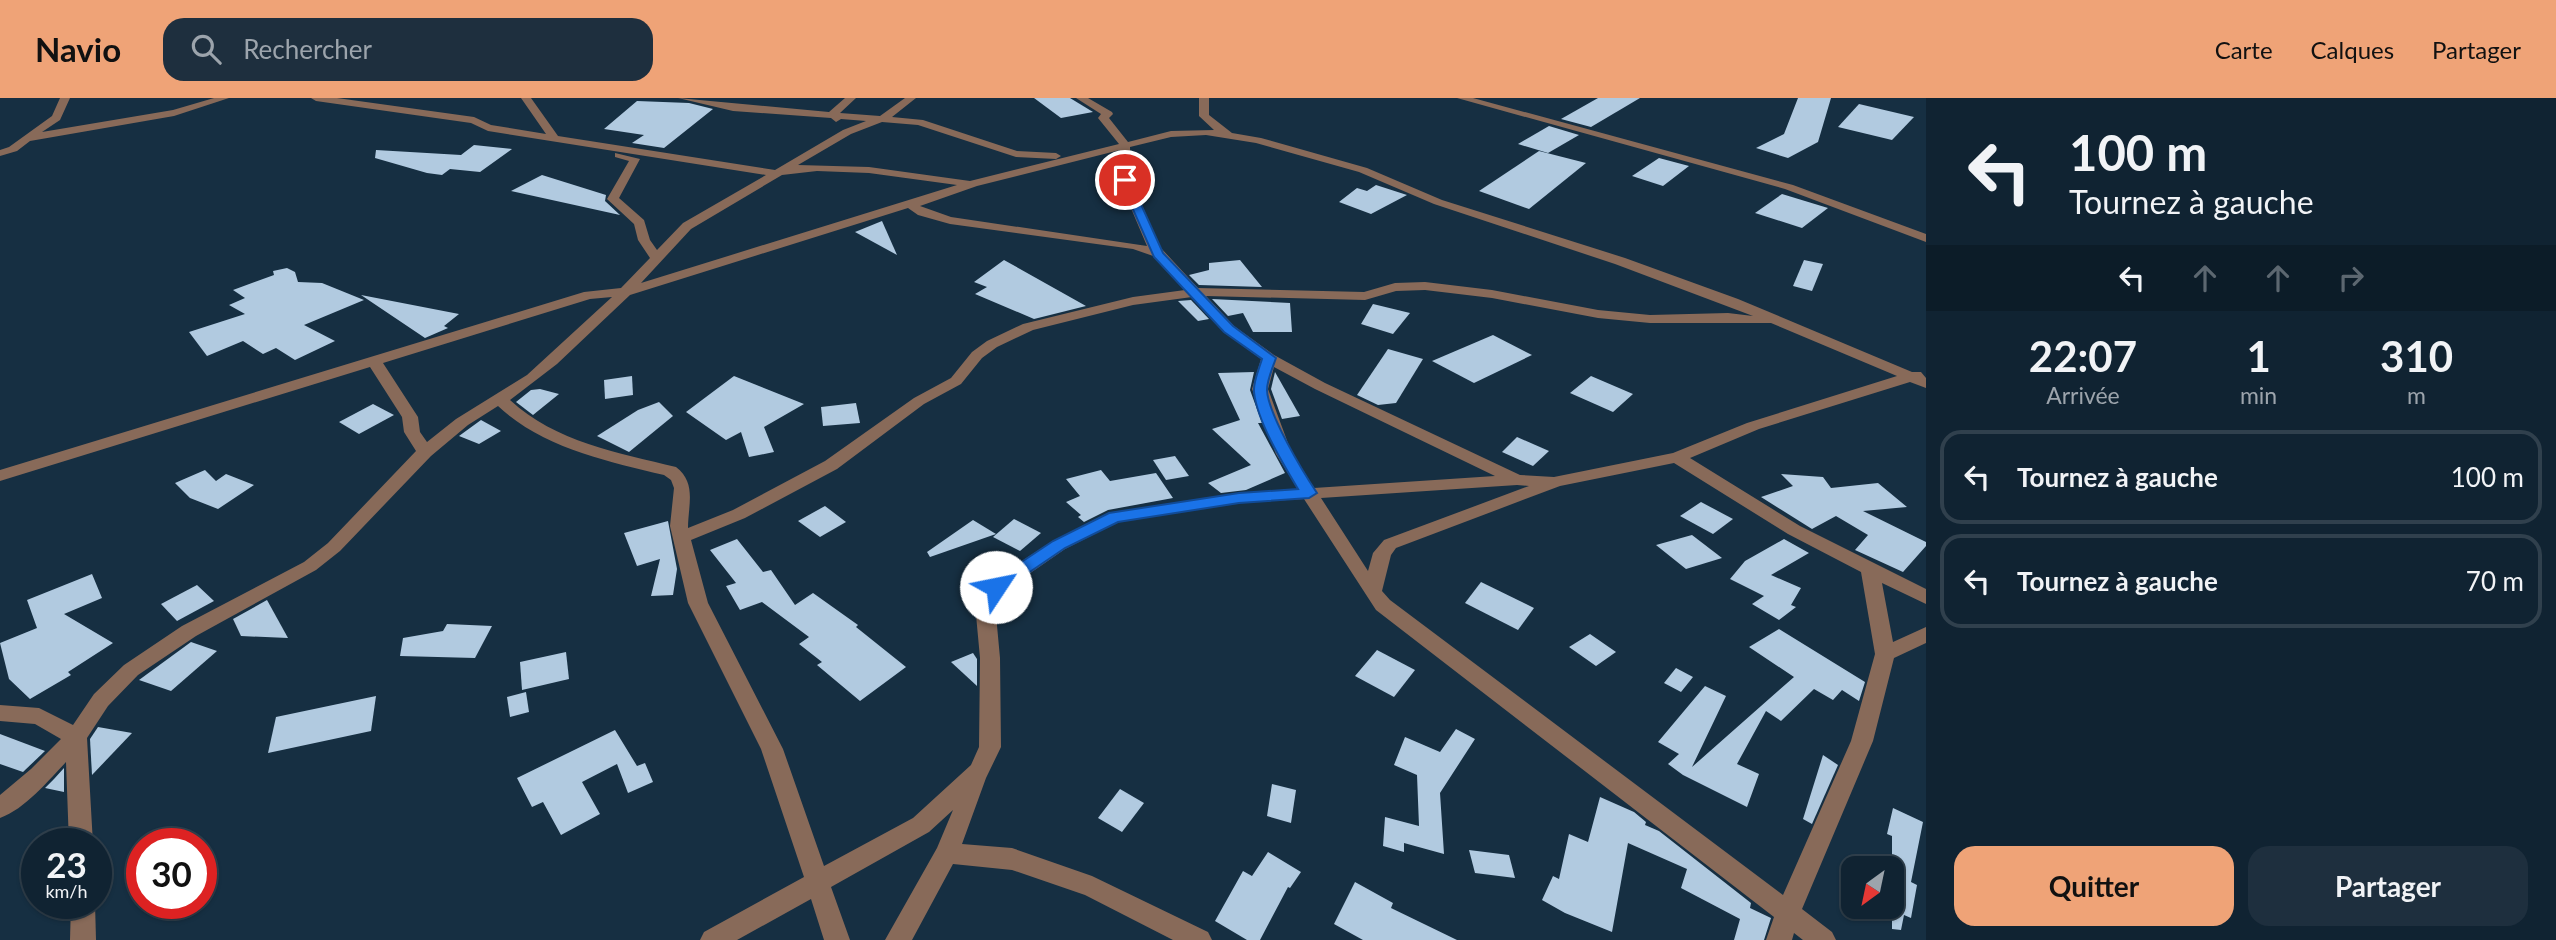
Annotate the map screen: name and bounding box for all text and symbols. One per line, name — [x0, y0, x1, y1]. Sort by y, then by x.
search box — [163, 18, 653, 81]
text: Navio — [35, 29, 121, 69]
icon: search — [187, 30, 225, 68]
text: Rechercher — [243, 33, 372, 65]
text: Carte — [2215, 35, 2273, 64]
text: Calques — [2311, 35, 2394, 64]
text: Partager — [2432, 35, 2521, 64]
text: 100 m — [2069, 123, 2207, 181]
icon: left — [1954, 126, 2045, 217]
pin — [1095, 150, 1155, 210]
icon: arrive — [1106, 161, 1144, 199]
text: Tournez à gauche — [2069, 182, 2314, 221]
icon: left — [2113, 259, 2151, 297]
icon: ahead — [2186, 259, 2224, 297]
icon: ahead — [2259, 259, 2297, 297]
icon: right — [2332, 259, 2370, 297]
text: 22:07 — [2029, 331, 2137, 381]
text: 1 — [2246, 331, 2271, 381]
text: 310 — [2380, 331, 2453, 381]
text: Arrivée — [2046, 381, 2120, 409]
text: min — [2240, 381, 2277, 409]
text: m — [2407, 381, 2426, 409]
icon: left — [1958, 458, 1996, 496]
text: Tournez à gauche — [2017, 461, 2218, 493]
text: 100 m — [2451, 461, 2524, 493]
position arrow — [959, 550, 1033, 624]
icon: left — [1958, 562, 1996, 600]
text: Tournez à gauche — [2017, 565, 2218, 597]
text: 70 m — [2466, 565, 2524, 597]
speed limit sign: 30 — [126, 828, 217, 919]
text: 23 — [46, 843, 87, 885]
button: Quitter — [1954, 846, 2234, 926]
button: Partager — [2248, 846, 2528, 926]
north arrow — [1841, 856, 1904, 919]
map controls — [1841, 856, 1904, 919]
text: km/h — [45, 880, 88, 902]

